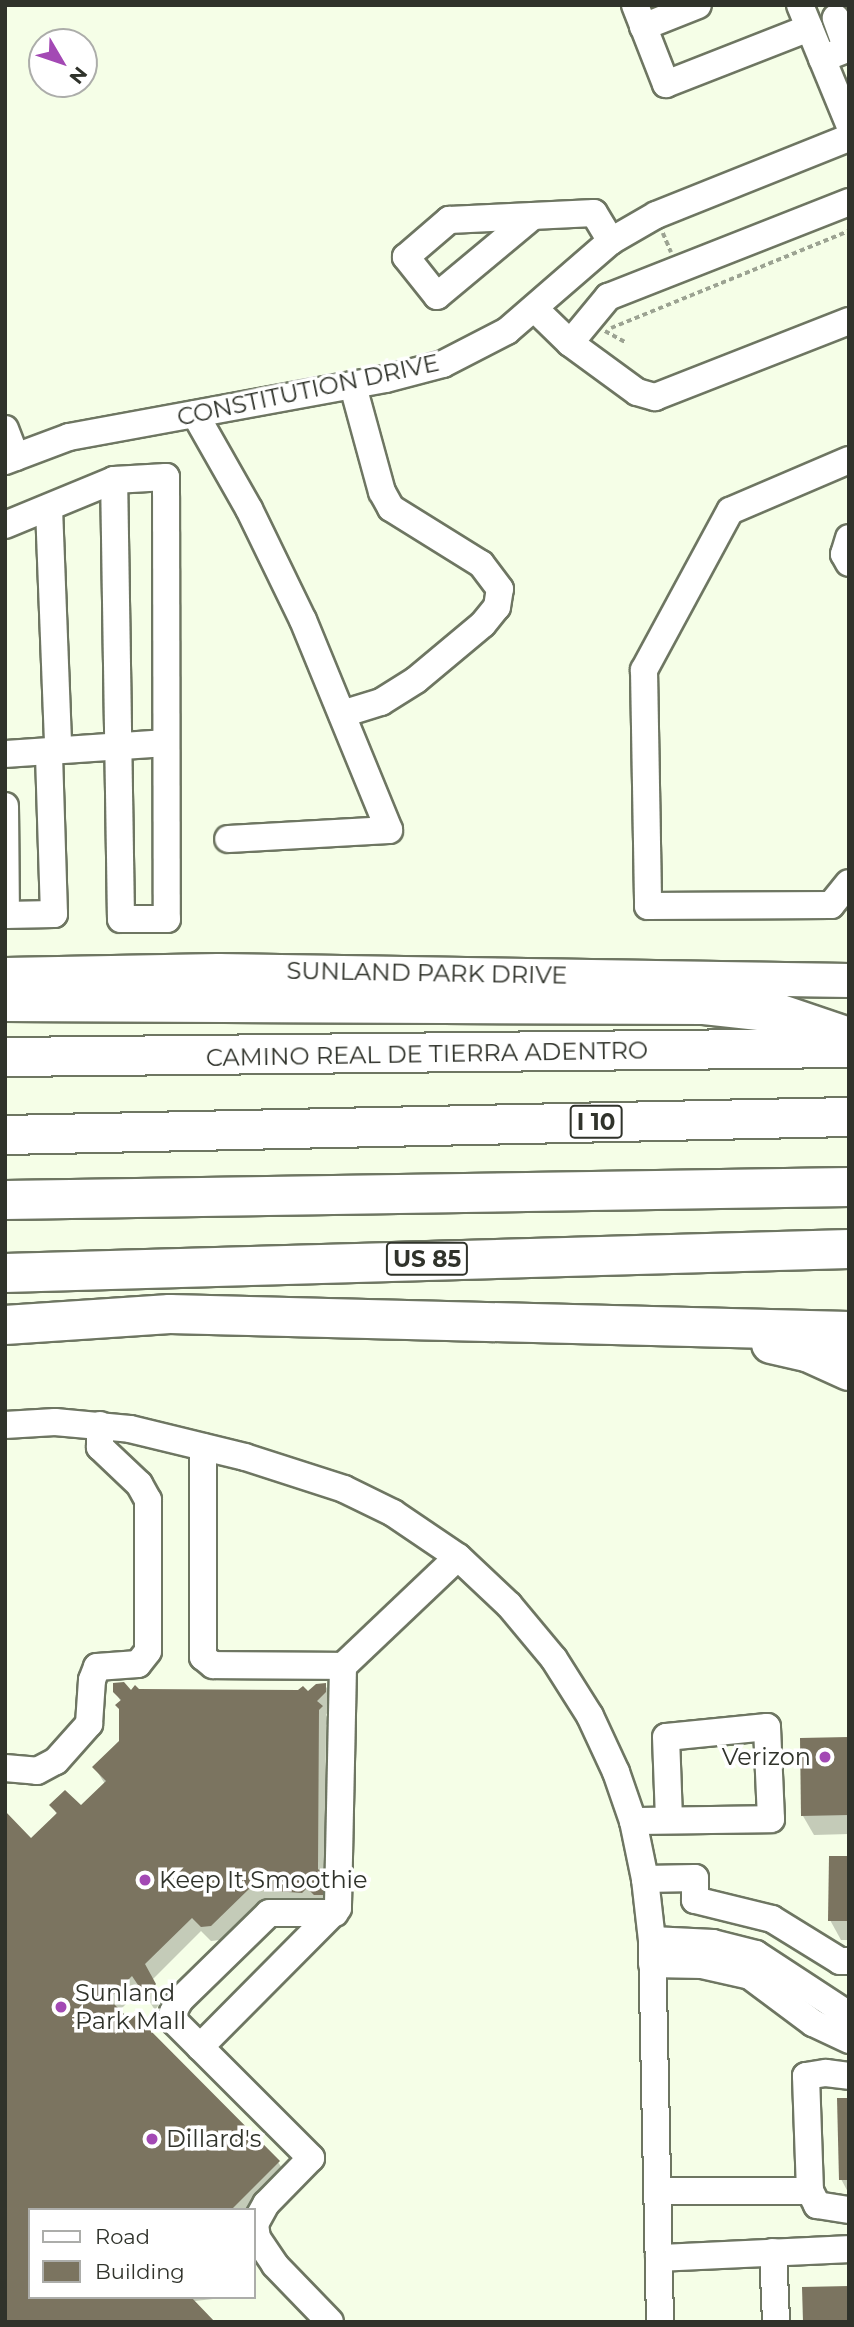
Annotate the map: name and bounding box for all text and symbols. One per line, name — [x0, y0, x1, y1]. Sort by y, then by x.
north arrow — [28, 28, 98, 98]
text: N — [64, 62, 92, 88]
street label: CONSTITUTION DRIVE — [174, 348, 442, 432]
street label: SUNLAND PARK DRIVE — [286, 956, 568, 990]
street label: CAMINO REAL DE TIERRA ADENTRO — [206, 1036, 648, 1072]
road number: I 10 — [568, 1102, 624, 1142]
road number: US 85 — [385, 1240, 469, 1278]
place label: Verizon — [722, 1743, 811, 1771]
marker: Verizon — [817, 1749, 833, 1765]
place label: Keep It Smoothie — [159, 1866, 368, 1894]
marker: Keep It Smoothie — [137, 1872, 153, 1888]
place label: Sunland Park Mall — [75, 1979, 186, 2035]
marker: Sunland Park Mall — [53, 1999, 69, 2015]
place label: Dillard's — [166, 2125, 262, 2153]
marker: Dillard's — [144, 2131, 160, 2147]
legend — [28, 2208, 256, 2299]
text: Road — [95, 2224, 150, 2249]
text: Building — [95, 2259, 185, 2284]

